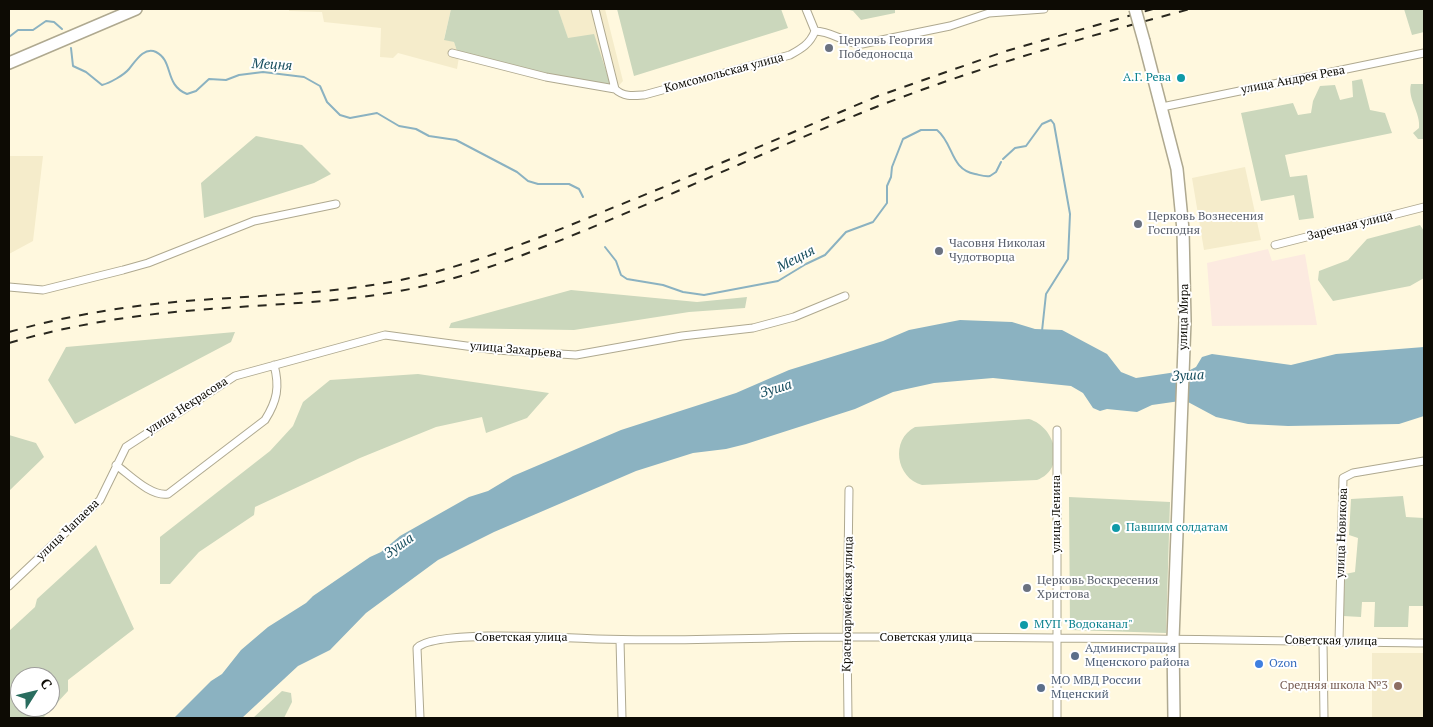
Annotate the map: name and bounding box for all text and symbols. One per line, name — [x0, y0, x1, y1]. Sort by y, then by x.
place label: Церковь Георгия Победоносца — [839, 34, 933, 62]
marker: Церковь Георгия Победоносца — [823, 42, 835, 54]
street label: Комсомольская улица — [663, 50, 785, 96]
water label: Мецня — [251, 56, 293, 74]
street label: улица Андрея Рева — [1240, 63, 1346, 97]
place label: А.Г. Рева — [1123, 71, 1171, 85]
marker: А.Г. Рева — [1175, 72, 1187, 84]
street label: Заречная улица — [1306, 208, 1394, 244]
place label: Церковь Вознесения Господня — [1148, 210, 1263, 238]
marker: Церковь Вознесения Господня — [1132, 218, 1144, 230]
place label: Часовня Николая Чудотворца — [949, 237, 1045, 265]
water label: Мецня — [774, 242, 818, 276]
marker: Часовня Николая Чудотворца — [933, 245, 945, 257]
street label: улица Мира — [1176, 284, 1192, 350]
street label: улица Захарьева — [469, 339, 563, 361]
water label: Зуша — [1171, 367, 1205, 385]
street label: улица Некрасова — [143, 374, 231, 438]
water label: Зуша — [758, 376, 794, 402]
street label: улица Ленина — [1050, 475, 1064, 553]
street label: улица Новикова — [1333, 488, 1351, 578]
street label: улица Чапаева — [34, 497, 102, 563]
place label: Павшим солдатам — [1126, 521, 1228, 535]
marker: Павшим солдатам — [1110, 522, 1122, 534]
water label: Зуша — [381, 530, 417, 562]
street label: Красноармейская улица — [840, 536, 856, 672]
place label: Церковь Воскресения Христова — [1037, 574, 1158, 602]
marker: Церковь Воскресения Христова — [1021, 582, 1033, 594]
place label: МУП "Водоканал" — [1034, 618, 1133, 632]
marker: МУП "Водоканал" — [1018, 619, 1030, 631]
street label: Советская улица — [475, 631, 567, 645]
street label: Советская улица — [880, 631, 972, 645]
street label: Советская улица — [1284, 633, 1378, 649]
place label: Администрация Мценского района — [1085, 642, 1190, 670]
marker: Администрация Мценского района — [1069, 650, 1081, 662]
place label: Ozon — [1269, 657, 1297, 671]
marker: Ozon — [1253, 658, 1265, 670]
north arrow — [10, 667, 60, 717]
text: С — [36, 674, 57, 693]
place label: МО МВД России Мценский — [1051, 674, 1141, 702]
place label: Средняя школа №3 — [1280, 679, 1388, 693]
marker: Средняя школа №3 — [1392, 680, 1404, 692]
marker: МО МВД России Мценский — [1035, 682, 1047, 694]

